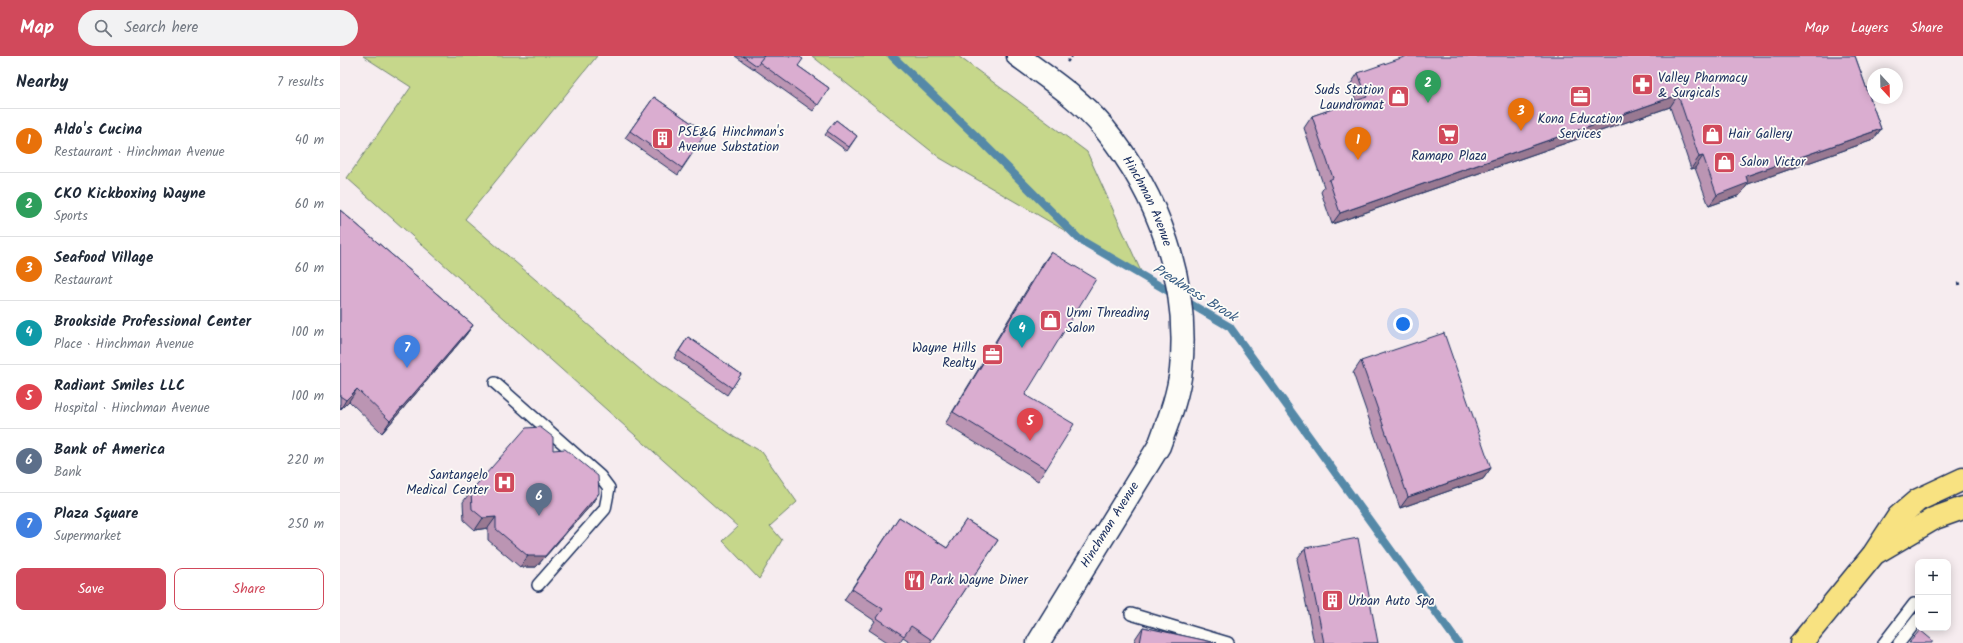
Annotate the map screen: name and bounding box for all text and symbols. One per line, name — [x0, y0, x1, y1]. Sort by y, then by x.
search box — [78, 10, 358, 46]
text: Map — [20, 13, 54, 43]
text: Search here — [124, 16, 198, 40]
icon: search — [92, 17, 114, 39]
text: Map — [1805, 17, 1829, 39]
text: Layers — [1851, 17, 1889, 39]
text: Share — [1911, 17, 1943, 39]
place label: Valley Pharmacy & Surgicals — [1658, 68, 1748, 104]
north arrow — [1867, 68, 1903, 104]
text: Nearby — [16, 69, 68, 96]
pin: 2 — [1415, 70, 1441, 103]
text: 7 results — [277, 72, 324, 93]
pharmacy icon: Valley Pharmacy & Surgicals — [1630, 72, 1656, 98]
place label: Suds Station Laundromat — [1315, 80, 1385, 116]
shop icon: Suds Station Laundromat — [1386, 84, 1412, 110]
office icon: Kona Education Services — [1567, 84, 1593, 110]
pin: 3 — [1508, 98, 1534, 131]
place label: Kona Education Services — [1538, 109, 1623, 145]
text: Aldo's Cucina — [54, 118, 142, 142]
supermarket icon: Ramapo Plaza — [1436, 121, 1462, 147]
shop icon: Hair Gallery — [1700, 121, 1726, 147]
place label: PSE&G Hinchman's Avenue Substation — [678, 122, 785, 158]
place label: Hair Gallery — [1728, 124, 1793, 145]
building icon: PSE&G Hinchman's Avenue Substation — [650, 126, 676, 152]
pin: 1 — [1345, 127, 1371, 160]
text: 1 — [27, 130, 31, 151]
text: 40 m — [295, 130, 324, 151]
text: Restaurant · Hinchman Avenue — [54, 142, 225, 163]
place label: Ramapo Plaza — [1411, 146, 1487, 167]
shop icon: Salon Victor — [1711, 149, 1737, 175]
street label: Hinchman Avenue — [1117, 151, 1178, 249]
place label: Salon Victor — [1740, 152, 1806, 173]
text: CKO Kickboxing Wayne — [54, 182, 206, 206]
text: 2 — [25, 194, 33, 215]
text: 60 m — [295, 194, 324, 215]
text: Sports — [54, 206, 88, 227]
text: Seafood Village — [54, 246, 153, 270]
text: 3 — [25, 258, 33, 279]
text: 60 m — [295, 258, 324, 279]
water label: Preakness Brook — [1149, 258, 1244, 329]
text: Restaurant — [54, 270, 113, 291]
place label: Urmi Threading Salon — [1066, 303, 1150, 339]
shop icon: Urmi Threading Salon — [1037, 307, 1063, 333]
text: Brookside Professional Center — [54, 310, 251, 334]
your location — [1393, 314, 1413, 334]
pin: 4 — [1009, 315, 1035, 348]
text: 4 — [25, 322, 33, 343]
text: 100 m — [291, 322, 324, 343]
text: Place · Hinchman Avenue — [54, 334, 194, 355]
pin: 7 — [394, 335, 420, 368]
place label: Wayne Hills Realty — [912, 338, 977, 374]
office icon: Wayne Hills Realty — [979, 342, 1005, 368]
text: Radiant Smiles LLC — [54, 374, 185, 398]
text: 5 — [26, 386, 32, 407]
text: 100 m — [291, 386, 324, 407]
text: Hospital · Hinchman Avenue — [54, 398, 210, 419]
pin: 5 — [1017, 408, 1043, 441]
text: Bank of America — [54, 438, 165, 462]
text: 6 — [25, 450, 33, 471]
text: 220 m — [287, 450, 324, 471]
text: Bank — [54, 462, 81, 483]
place label: Santangelo Medical Center — [406, 465, 489, 501]
hospital icon: Santangelo Medical Center — [491, 469, 517, 495]
street label: Hinchman Avenue — [1075, 478, 1145, 572]
pin: 6 — [526, 483, 552, 516]
text: Plaza Square — [54, 502, 138, 526]
text: 7 — [26, 514, 32, 535]
text: 250 m — [287, 514, 324, 535]
text: Supermarket — [54, 526, 121, 547]
map controls — [1915, 559, 1951, 631]
button: + — [1915, 559, 1951, 595]
restaurant icon: Park Wayne Diner — [901, 567, 927, 593]
button: Save — [16, 568, 166, 610]
button: Share — [174, 568, 324, 610]
place label: Park Wayne Diner — [930, 570, 1028, 591]
building icon: Urban Auto Spa — [1320, 588, 1346, 614]
place label: Urban Auto Spa — [1348, 591, 1435, 612]
button: − — [1915, 595, 1951, 631]

